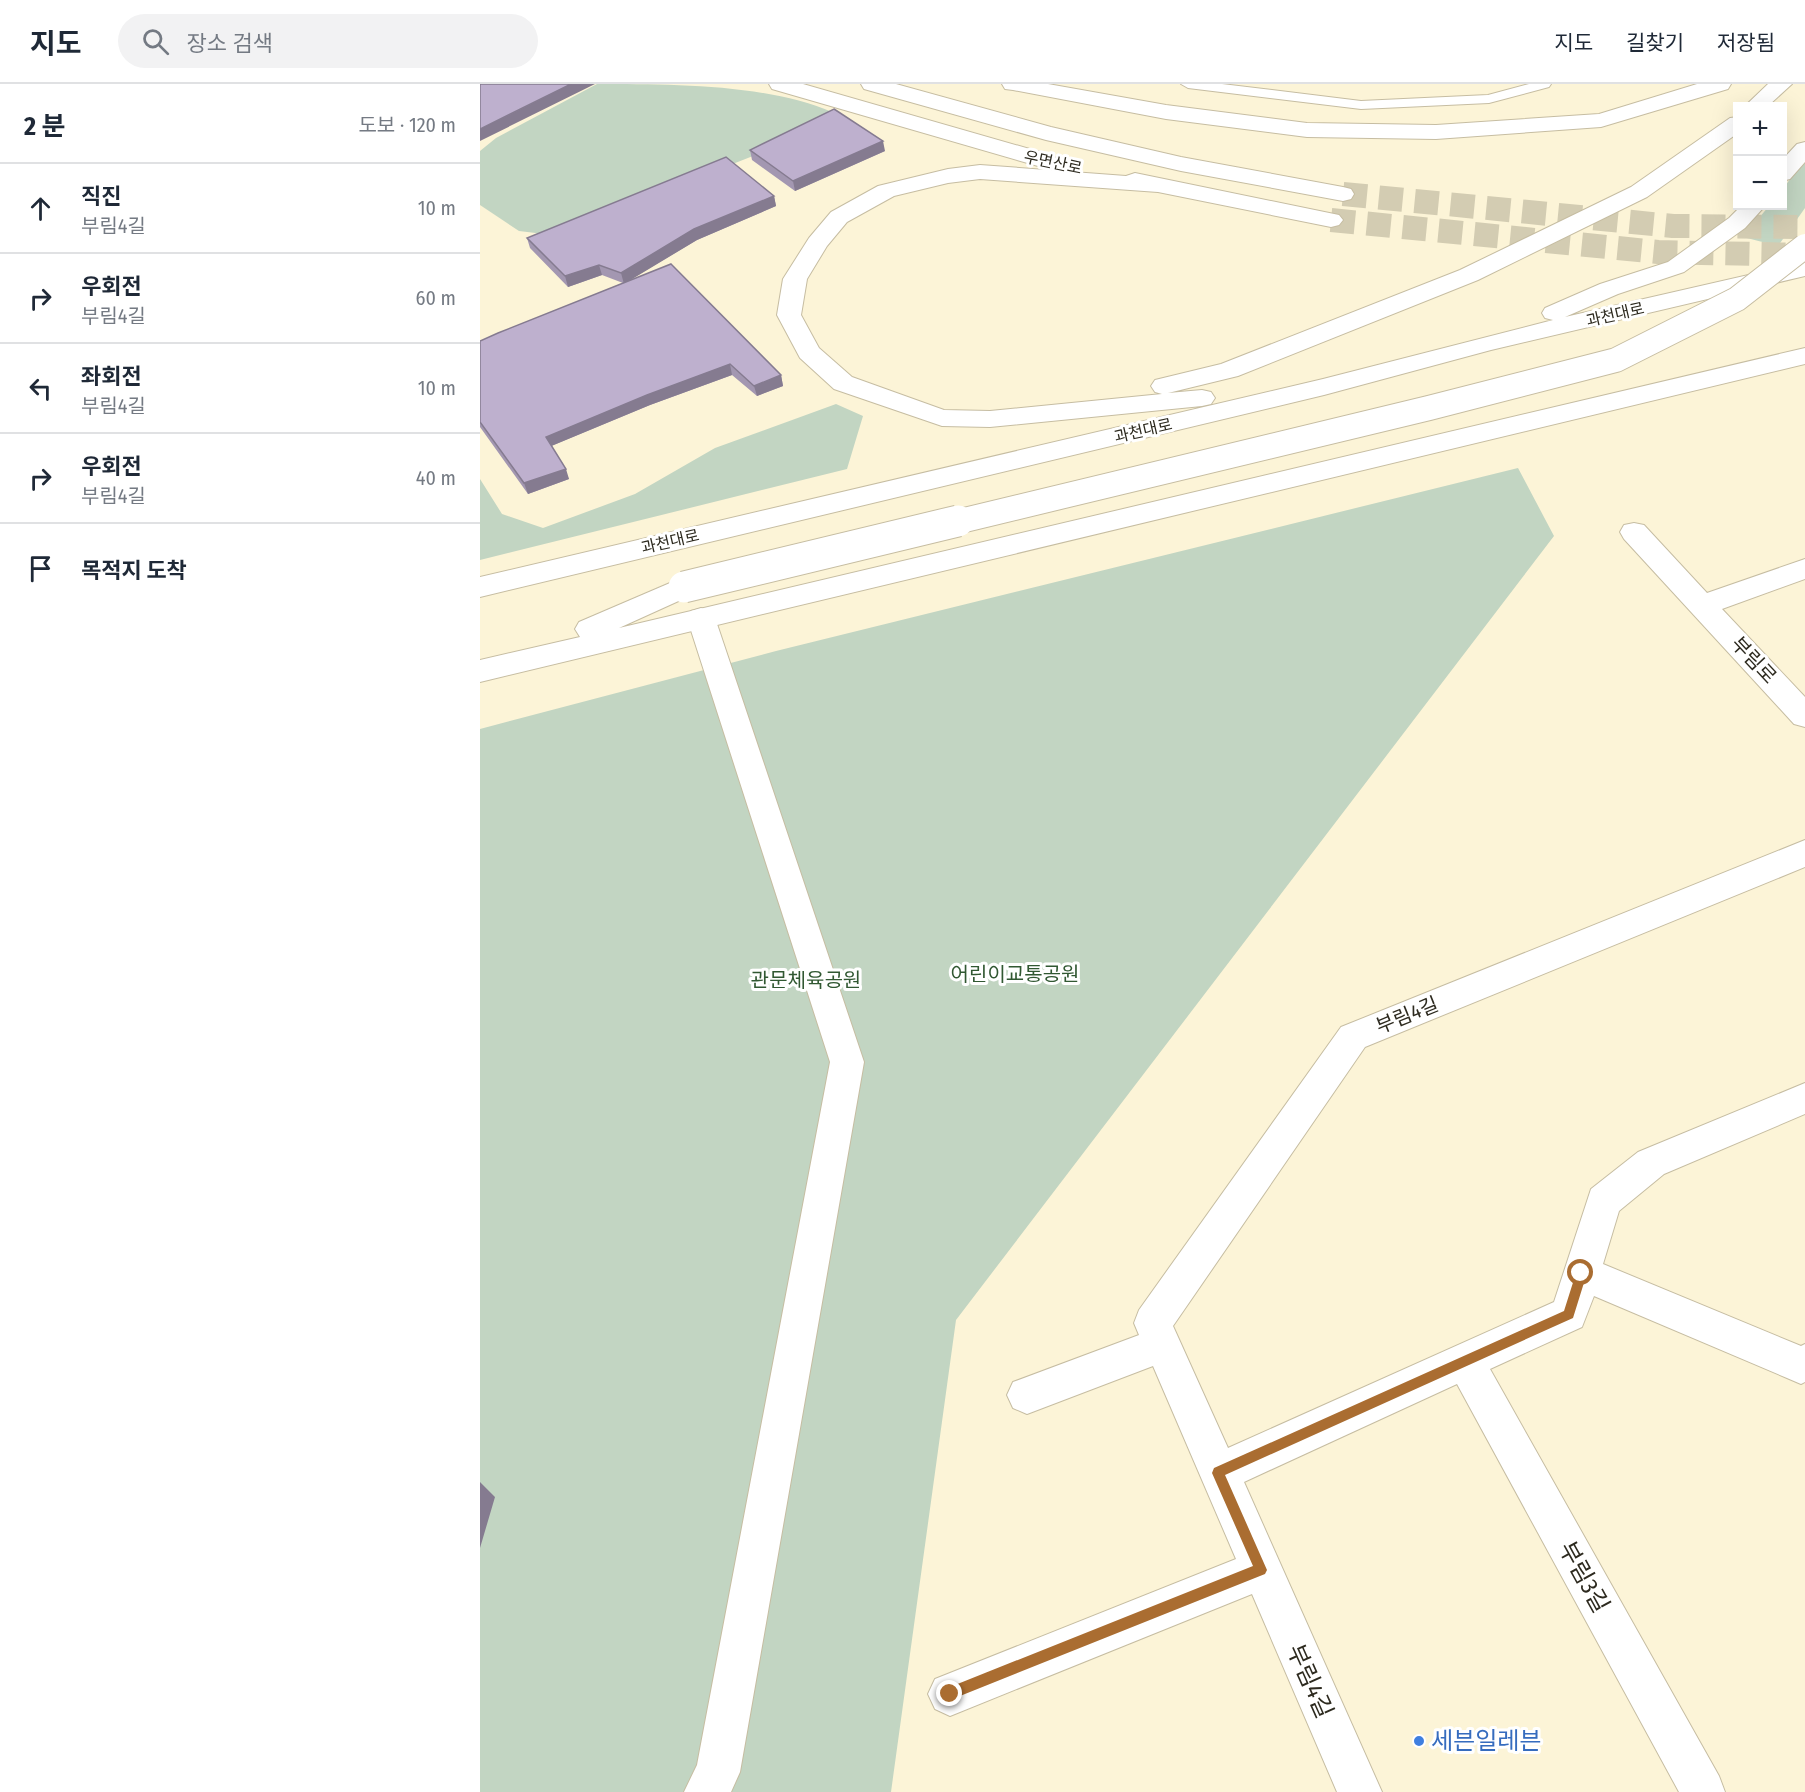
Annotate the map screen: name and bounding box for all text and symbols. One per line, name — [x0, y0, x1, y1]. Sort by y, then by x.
search box — [118, 14, 538, 68]
icon: search — [139, 25, 172, 58]
text: 지도 — [30, 27, 82, 60]
text: 장소 검색 — [187, 30, 273, 57]
text: 지도 — [1554, 30, 1593, 56]
text: 길찾기 — [1626, 30, 1684, 56]
text: 저장됨 — [1717, 30, 1775, 56]
map controls — [1733, 102, 1787, 210]
button: + — [1733, 102, 1787, 156]
text: 2 분 — [24, 111, 65, 142]
text: 도보 · 120 m — [358, 113, 456, 137]
street label: 우면산로 — [1022, 147, 1084, 178]
button: − — [1733, 156, 1787, 210]
text: 직진 — [81, 183, 121, 210]
icon: ahead — [24, 192, 57, 225]
text: 10 m — [418, 196, 456, 220]
text: 부림4길 — [81, 214, 146, 238]
text: 우회전 — [81, 273, 142, 300]
icon: right — [24, 282, 57, 315]
text: 60 m — [416, 286, 456, 310]
street label: 과천대로 — [1584, 299, 1646, 330]
text: 부림4길 — [81, 304, 146, 328]
text: 좌회전 — [81, 363, 142, 390]
icon: left — [24, 372, 57, 405]
text: 10 m — [418, 376, 456, 400]
text: 부림4길 — [81, 394, 146, 418]
street label: 과천대로 — [1112, 415, 1174, 446]
text: 우회전 — [81, 453, 142, 480]
icon: right — [24, 462, 57, 495]
text: 40 m — [416, 466, 456, 490]
text: 부림4길 — [81, 484, 146, 508]
street label: 과천대로 — [639, 526, 701, 557]
icon: arrive — [24, 552, 57, 585]
text: 목적지 도착 — [81, 557, 187, 584]
street label: 부림로 — [1726, 632, 1782, 688]
park label: 어린이교통공원 — [951, 962, 1079, 986]
park label: 관문체육공원 — [751, 968, 861, 992]
street label: 부림4길 — [1372, 992, 1442, 1038]
route start — [1567, 1259, 1593, 1285]
street label: 부림3길 — [1553, 1537, 1615, 1617]
street label: 부림4길 — [1281, 1640, 1339, 1722]
route end — [936, 1680, 962, 1706]
place label: 세븐일레븐 — [1431, 1727, 1541, 1755]
marker: 세븐일레븐 — [1412, 1734, 1426, 1748]

